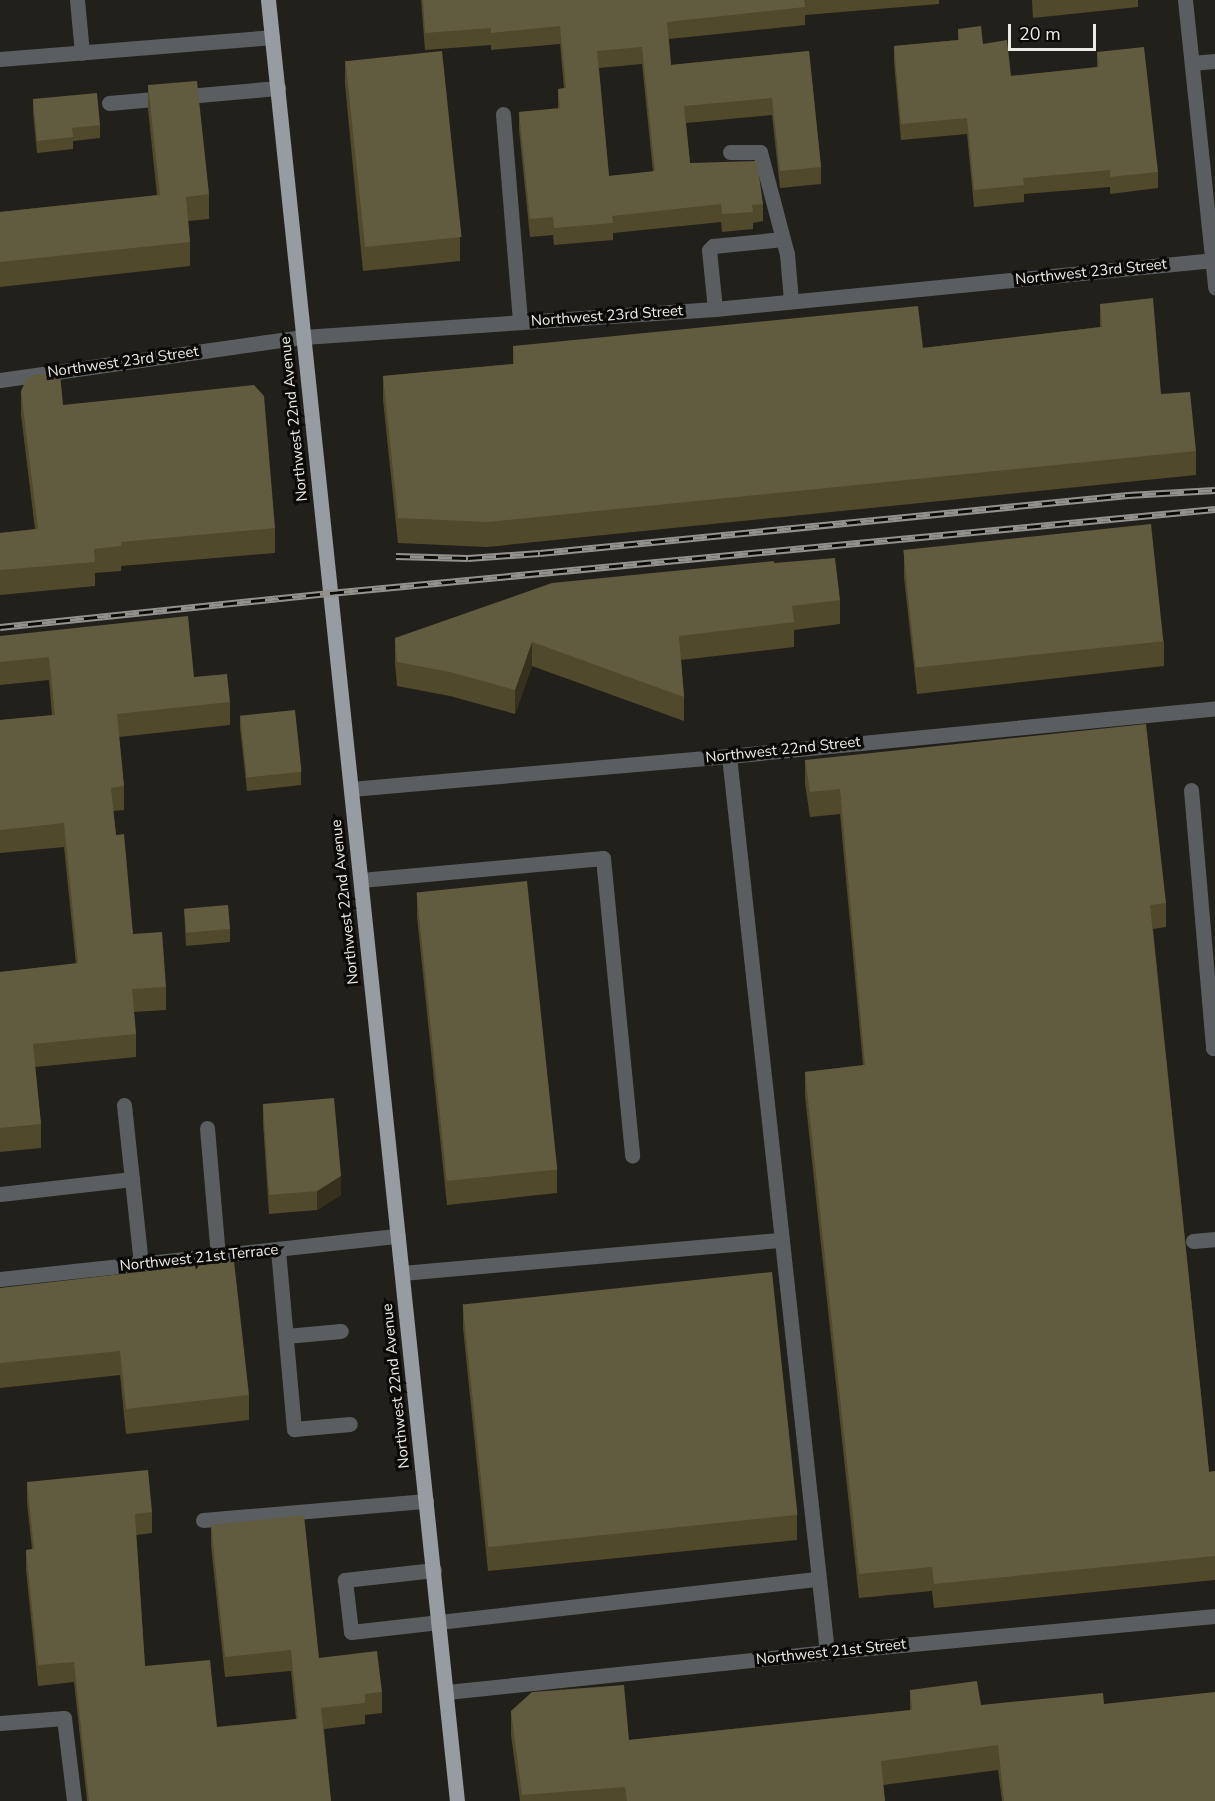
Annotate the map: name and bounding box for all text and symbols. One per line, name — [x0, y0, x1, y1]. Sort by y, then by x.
scale bar — [1011, 12, 1100, 50]
text: 20 m — [1019, 22, 1061, 46]
street label: Northwest 23rd Street — [1014, 255, 1168, 289]
street label: Northwest 23rd Street — [530, 302, 684, 330]
street label: Northwest 22nd Avenue — [276, 336, 312, 502]
street label: Northwest 23rd Street — [46, 342, 200, 382]
street label: Northwest 22nd Street — [705, 733, 861, 767]
street label: Northwest 22nd Avenue — [327, 819, 363, 985]
street label: Northwest 21st Terrace — [119, 1241, 279, 1275]
street label: Northwest 22nd Avenue — [378, 1303, 414, 1469]
street label: Northwest 21st Street — [755, 1635, 907, 1669]

